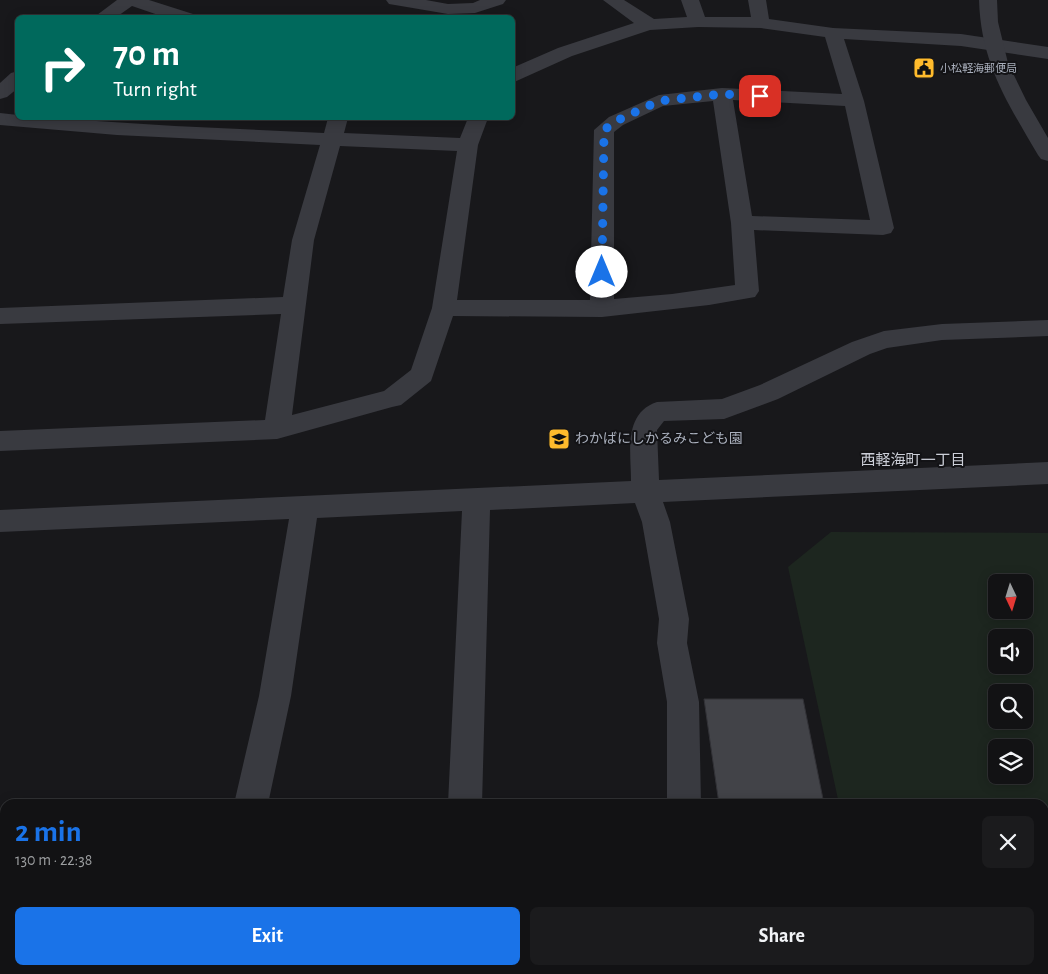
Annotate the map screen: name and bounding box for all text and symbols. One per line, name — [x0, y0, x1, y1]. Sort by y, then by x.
icon: right — [30, 35, 95, 100]
text: 70 m — [113, 37, 180, 72]
public building icon: 小松軽海郵便局 — [912, 56, 936, 80]
place label: 小松軽海郵便局 — [940, 62, 1017, 74]
pin — [739, 75, 781, 117]
text: Turn right — [113, 78, 197, 100]
icon: arrive — [746, 82, 774, 110]
position arrow — [575, 245, 627, 297]
school or university icon: わかばにしかるみこども園 — [547, 427, 571, 451]
place label: わかばにしかるみこども園 — [575, 431, 743, 446]
district label: 西軽海町一丁目 — [860, 452, 966, 468]
north arrow — [988, 574, 1032, 619]
map controls — [988, 574, 1033, 784]
button: sound — [988, 629, 1033, 674]
button: search — [988, 684, 1033, 729]
button: layers — [988, 739, 1033, 784]
button: close — [982, 816, 1034, 868]
text: 2 min — [15, 817, 82, 847]
text: 130 m · 22:38 — [15, 852, 92, 868]
button: Exit — [15, 907, 520, 965]
button: Share — [530, 907, 1034, 965]

